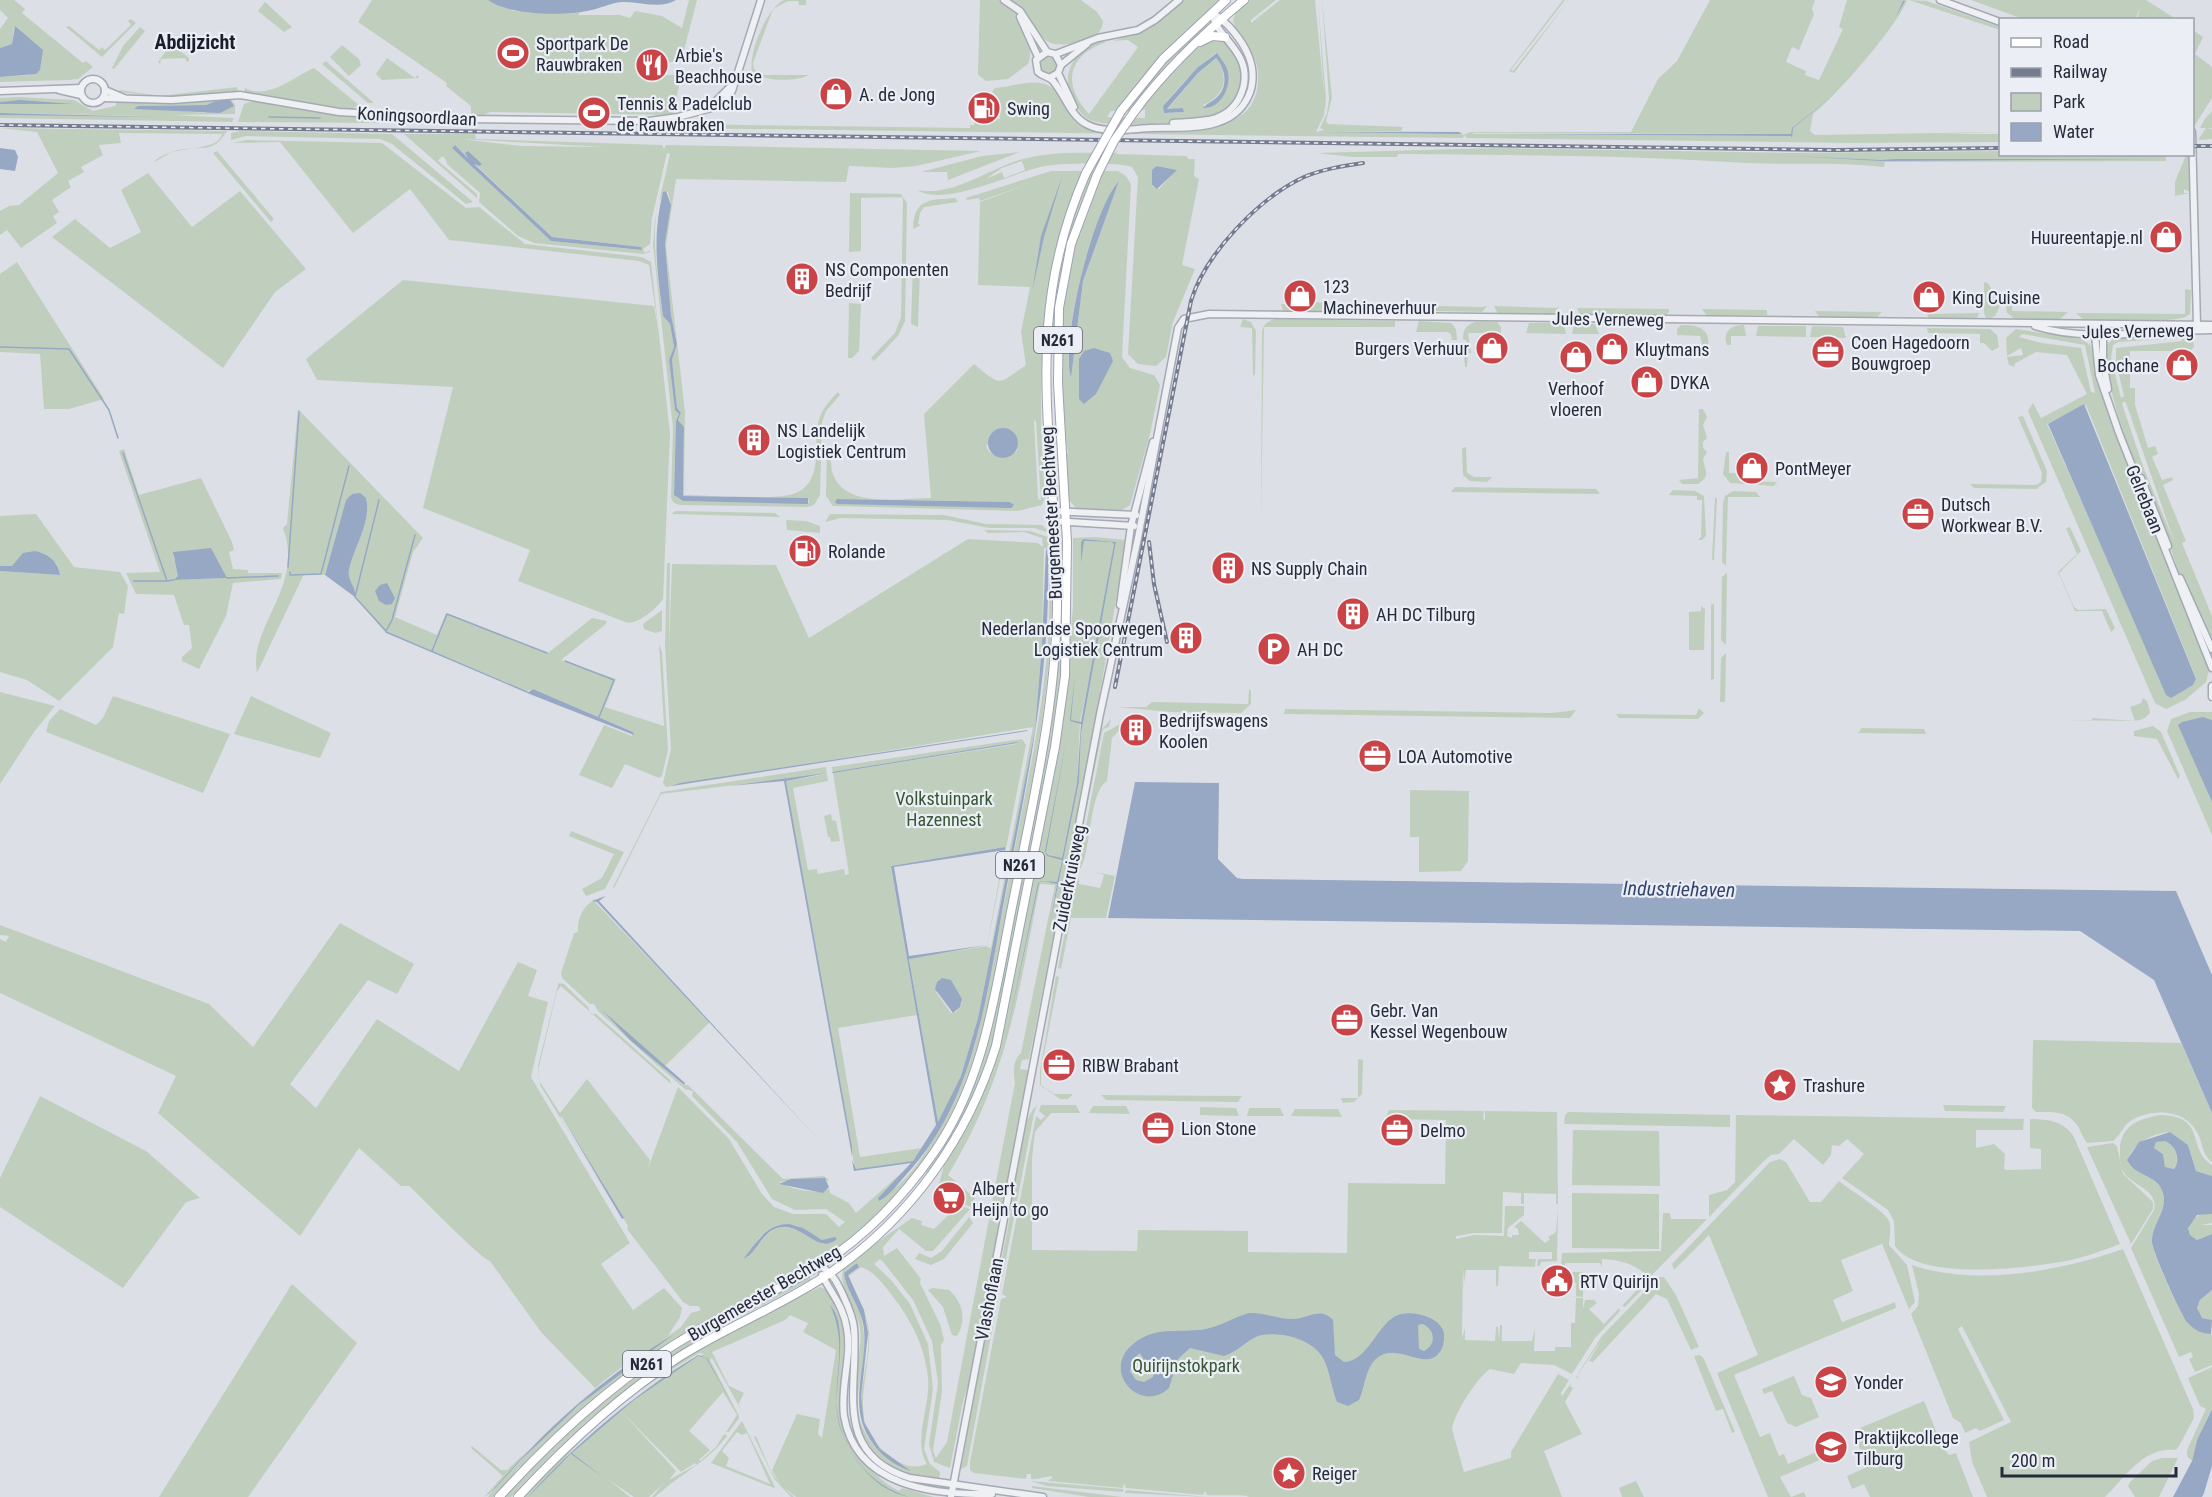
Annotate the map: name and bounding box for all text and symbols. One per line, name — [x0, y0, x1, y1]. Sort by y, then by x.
legend — [1999, 18, 2194, 156]
district label: Abdijzicht — [155, 30, 235, 54]
text: Road — [2053, 31, 2089, 52]
place label: Sportpark De Rauwbraken — [536, 33, 628, 75]
sports icon: Sportpark De Rauwbraken — [495, 35, 531, 71]
place label: Arbie's Beachhouse — [675, 45, 762, 87]
restaurant icon: Arbie's Beachhouse — [634, 47, 670, 83]
text: Railway — [2053, 61, 2108, 82]
shop icon: A. de Jong — [818, 76, 854, 112]
place label: A. de Jong — [859, 84, 935, 105]
fuel station icon: Swing — [966, 90, 1002, 126]
text: Park — [2053, 91, 2085, 112]
place label: Tennis & Padelclub de Rauwbraken — [617, 93, 752, 135]
sports icon: Tennis & Padelclub de Rauwbraken — [576, 95, 612, 131]
place label: Swing — [1007, 98, 1050, 119]
street label: Koningsoordlaan — [357, 102, 477, 130]
text: Water — [2053, 121, 2095, 142]
shop icon: Huureentapje.nl — [2148, 219, 2184, 255]
place label: Huureentapje.nl — [2031, 227, 2143, 248]
place label: NS Componenten Bedrijf — [825, 259, 949, 301]
building icon: NS Componenten Bedrijf — [784, 261, 820, 297]
place label: 123 Machineverhuur — [1323, 276, 1437, 318]
shop icon: 123 Machineverhuur — [1282, 278, 1318, 314]
shop icon: King Cuisine — [1911, 279, 1947, 315]
place label: King Cuisine — [1952, 287, 2040, 308]
street label: Jules Verneweg — [1552, 308, 1664, 330]
street label: Jules Verneweg — [2082, 320, 2194, 342]
road number: N261 — [1034, 327, 1082, 353]
shop icon: Burgers Verhuur — [1474, 330, 1510, 366]
shop icon: Kluytmans — [1594, 331, 1630, 367]
place label: Coen Hagedoorn Bouwgroep — [1851, 332, 1970, 374]
office icon: Coen Hagedoorn Bouwgroep — [1810, 334, 1846, 370]
place label: Burgers Verhuur — [1355, 338, 1470, 359]
shop icon: Verhoof vloeren — [1558, 339, 1594, 375]
place label: Kluytmans — [1635, 339, 1710, 360]
shop icon: Bochane — [2164, 347, 2200, 383]
place label: Bochane — [2097, 355, 2159, 376]
shop icon: DYKA — [1629, 364, 1665, 400]
place label: DYKA — [1670, 372, 1710, 393]
place label: Verhoof vloeren — [1548, 378, 1604, 420]
place label: NS Landelijk Logistiek Centrum — [777, 420, 906, 462]
building icon: NS Landelijk Logistiek Centrum — [736, 422, 772, 458]
street label: Burgemeester Bechtweg — [1036, 426, 1066, 600]
shop icon: PontMeyer — [1734, 450, 1770, 486]
place label: PontMeyer — [1775, 458, 1852, 479]
street label: Gelrebaan — [2122, 462, 2168, 536]
place label: Dutsch Workwear B.V. — [1941, 494, 2043, 536]
office icon: Dutsch Workwear B.V. — [1900, 496, 1936, 532]
fuel station icon: Rolande — [787, 533, 823, 569]
place label: Rolande — [828, 541, 885, 562]
building icon: NS Supply Chain — [1210, 550, 1246, 586]
place label: NS Supply Chain — [1251, 558, 1368, 579]
building icon: AH DC Tilburg — [1335, 596, 1371, 632]
place label: AH DC Tilburg — [1376, 604, 1475, 625]
place label: Nederlandse Spoorwegen Logistiek Centrum — [981, 618, 1163, 660]
building icon: Nederlandse Spoorwegen Logistiek Centrum — [1168, 620, 1204, 656]
parking icon: AH DC — [1256, 631, 1292, 667]
place label: AH DC — [1297, 639, 1343, 660]
place label: Bedrijfswagens Koolen — [1159, 710, 1268, 752]
building icon: Bedrijfswagens Koolen — [1118, 712, 1154, 748]
office icon: LOA Automotive — [1357, 738, 1393, 774]
place label: LOA Automotive — [1398, 746, 1512, 767]
park label: Volkstuinpark Hazennest — [895, 788, 993, 830]
street label: Zuiderkruisweg — [1048, 823, 1090, 933]
road number: N261 — [996, 852, 1044, 878]
water label: Industriehaven — [1623, 876, 1735, 902]
place label: Gebr. Van Kessel Wegenbouw — [1370, 1000, 1508, 1042]
office icon: Gebr. Van Kessel Wegenbouw — [1329, 1002, 1365, 1038]
office icon: RIBW Brabant — [1041, 1047, 1077, 1083]
place label: RIBW Brabant — [1082, 1055, 1179, 1076]
place icon: Trashure — [1762, 1067, 1798, 1103]
place label: Trashure — [1803, 1075, 1865, 1096]
office icon: Lion Stone — [1140, 1110, 1176, 1146]
office icon: Delmo — [1379, 1112, 1415, 1148]
place label: Lion Stone — [1181, 1118, 1256, 1139]
place label: Delmo — [1420, 1120, 1465, 1141]
place label: Albert Heijn to go — [972, 1178, 1049, 1220]
supermarket icon: Albert Heijn to go — [931, 1180, 967, 1216]
street label: Burgemeester Bechtweg — [684, 1241, 844, 1345]
street label: Vlashoflaan — [971, 1256, 1007, 1342]
public building icon: RTV Quirijn — [1539, 1263, 1575, 1299]
place label: RTV Quirijn — [1580, 1271, 1659, 1292]
road number: N261 — [623, 1351, 671, 1377]
park label: Quirijnstokpark — [1132, 1355, 1240, 1376]
school or university icon: Yonder — [1813, 1364, 1849, 1400]
place label: Yonder — [1854, 1372, 1904, 1393]
place label: Praktijkcollege Tilburg — [1854, 1427, 1959, 1469]
school or university icon: Praktijkcollege Tilburg — [1813, 1429, 1849, 1465]
scale bar — [2002, 1440, 2176, 1478]
text: 200 m — [2011, 1450, 2055, 1471]
place icon: Reiger — [1271, 1455, 1307, 1491]
place label: Reiger — [1312, 1463, 1357, 1484]

